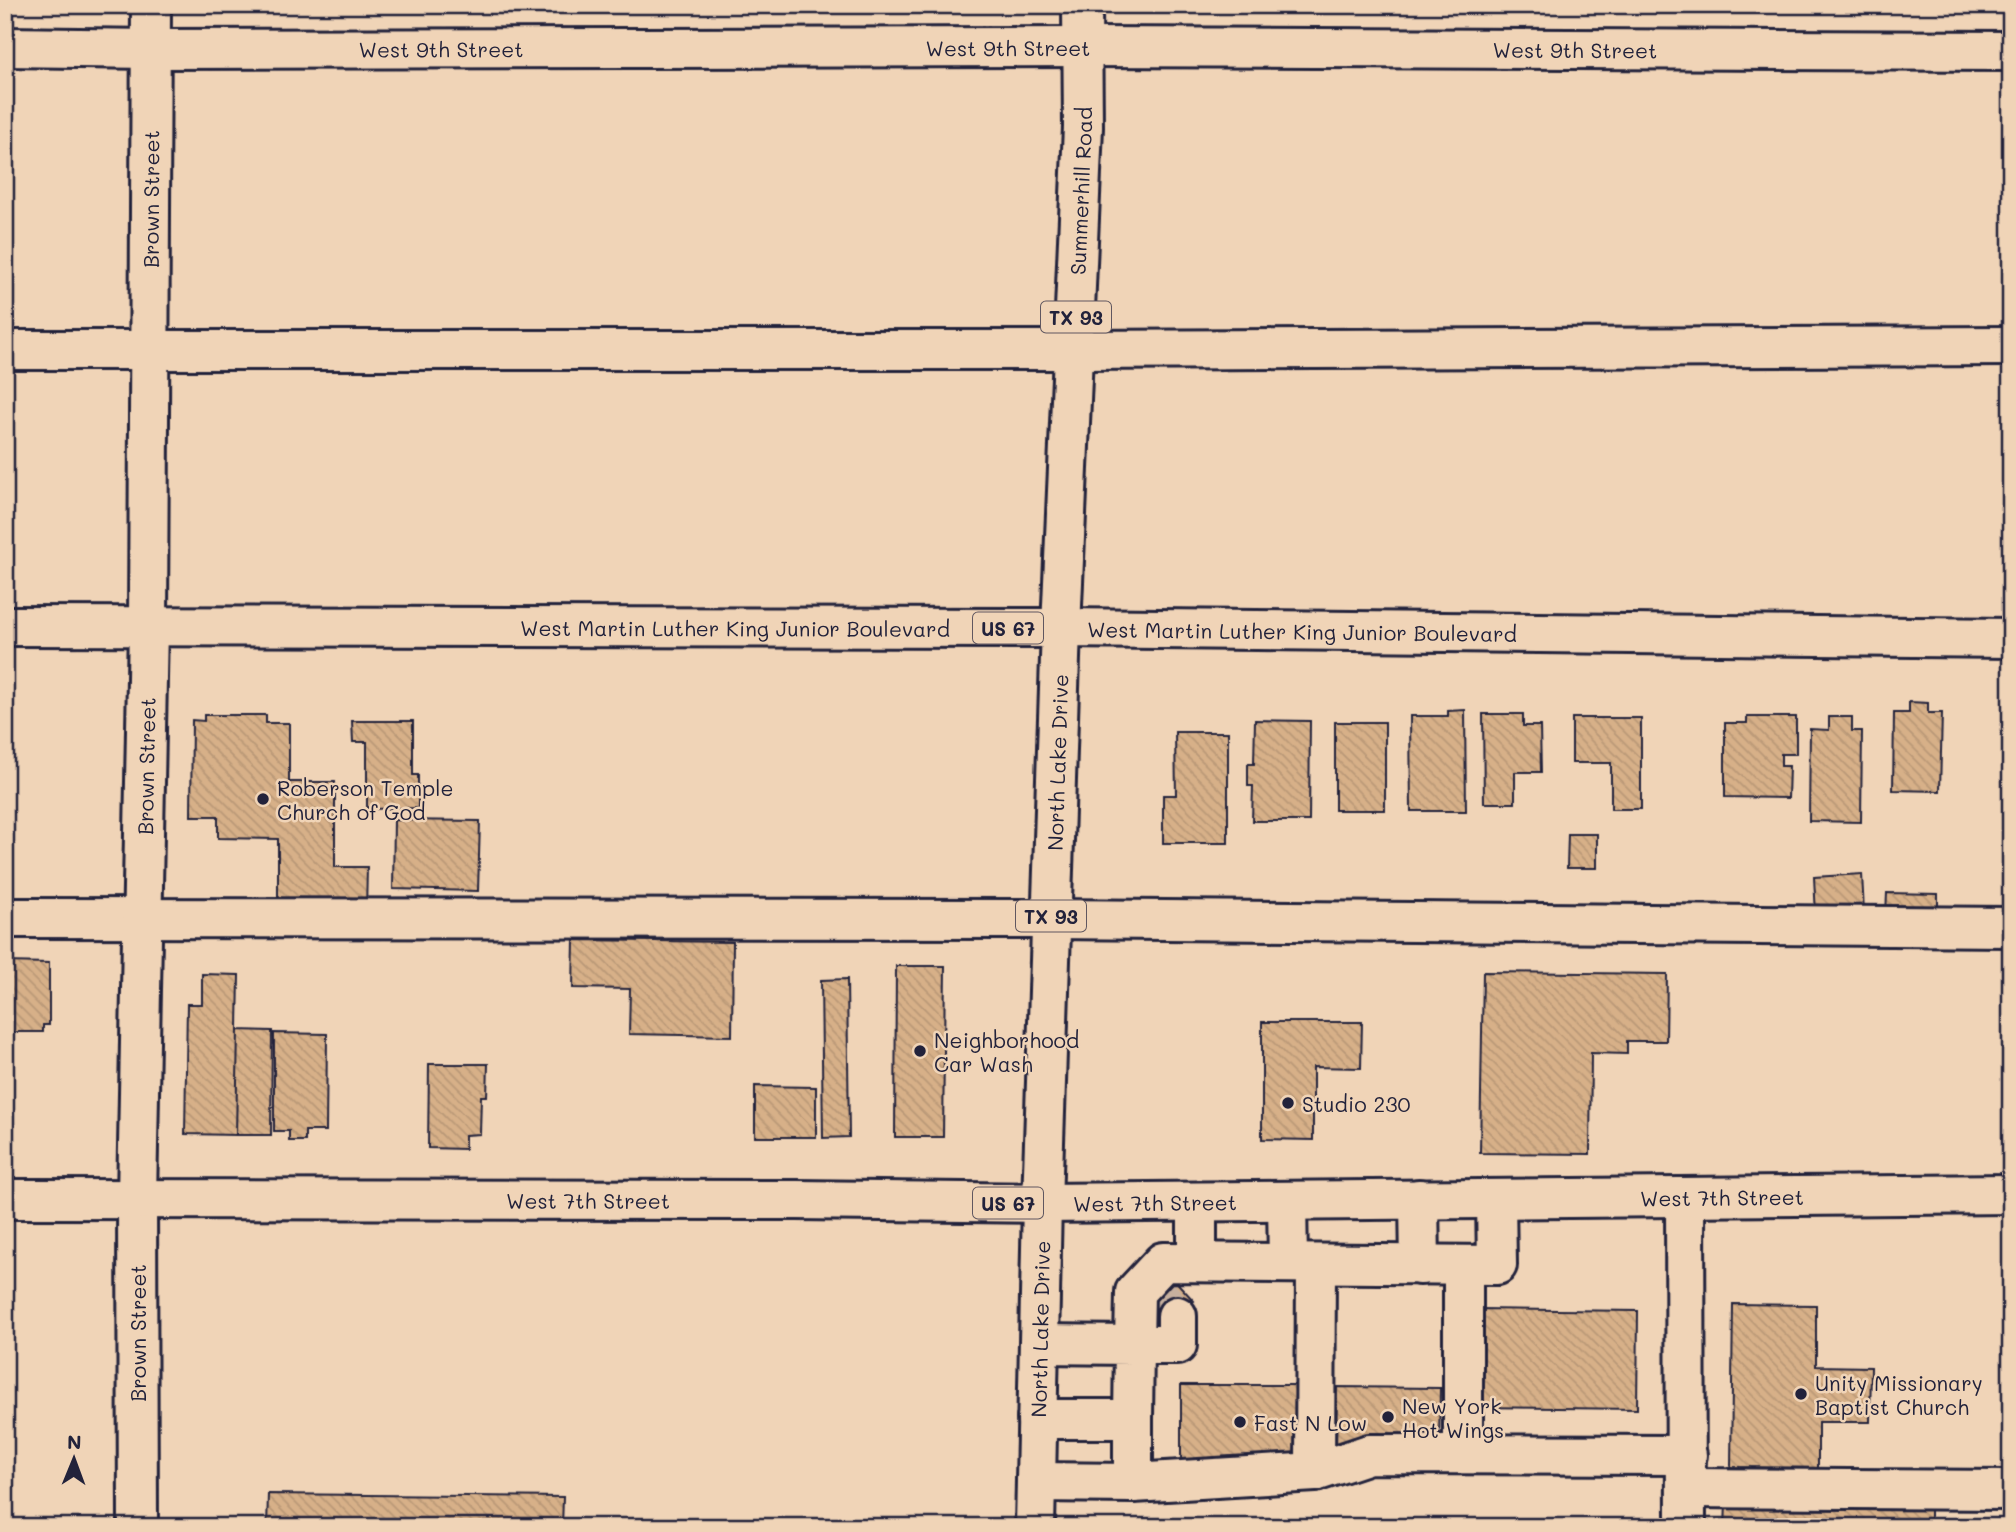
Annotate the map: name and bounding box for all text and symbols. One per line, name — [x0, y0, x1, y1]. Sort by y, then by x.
street label: West 9th Street — [926, 33, 1090, 61]
street label: West 9th Street — [359, 35, 523, 62]
street label: West 9th Street — [1493, 35, 1657, 63]
street label: Summerhill Road — [1063, 107, 1097, 275]
street label: Brown Street — [136, 130, 164, 268]
road number: TX 93 — [1041, 302, 1111, 332]
road number: US 67 — [973, 612, 1043, 643]
street label: West Martin Luther King Junior Boulevard — [520, 613, 950, 641]
street label: West Martin Luther King Junior Boulevard — [1087, 615, 1517, 646]
street label: North Lake Drive — [1040, 673, 1073, 851]
street label: Brown Street — [130, 697, 160, 835]
place label: Roberson Temple Church of God — [277, 774, 454, 825]
marker: Roberson Temple Church of God — [255, 791, 271, 807]
road number: TX 93 — [1016, 900, 1086, 932]
place label: Neighborhood Car Wash — [934, 1026, 1079, 1077]
marker: Neighborhood Car Wash — [912, 1043, 928, 1059]
place label: Studio 230 — [1302, 1090, 1410, 1117]
marker: Studio 230 — [1280, 1095, 1296, 1111]
street label: West 7th Street — [1640, 1182, 1804, 1211]
street label: West 7th Street — [506, 1186, 670, 1213]
road number: US 67 — [973, 1188, 1043, 1218]
street label: West 7th Street — [1073, 1188, 1237, 1216]
street label: North Lake Drive — [1024, 1240, 1055, 1418]
street label: Brown Street — [124, 1264, 151, 1402]
place label: Unity Missionary Baptist Church — [1815, 1369, 1983, 1420]
marker: Unity Missionary Baptist Church — [1793, 1386, 1809, 1402]
place label: New York Hot Wings — [1402, 1392, 1504, 1443]
place label: Fast N Low — [1254, 1409, 1367, 1436]
marker: New York Hot Wings — [1380, 1409, 1396, 1425]
marker: Fast N Low — [1232, 1414, 1248, 1430]
north arrow — [38, 1424, 108, 1494]
text: N — [67, 1429, 82, 1454]

